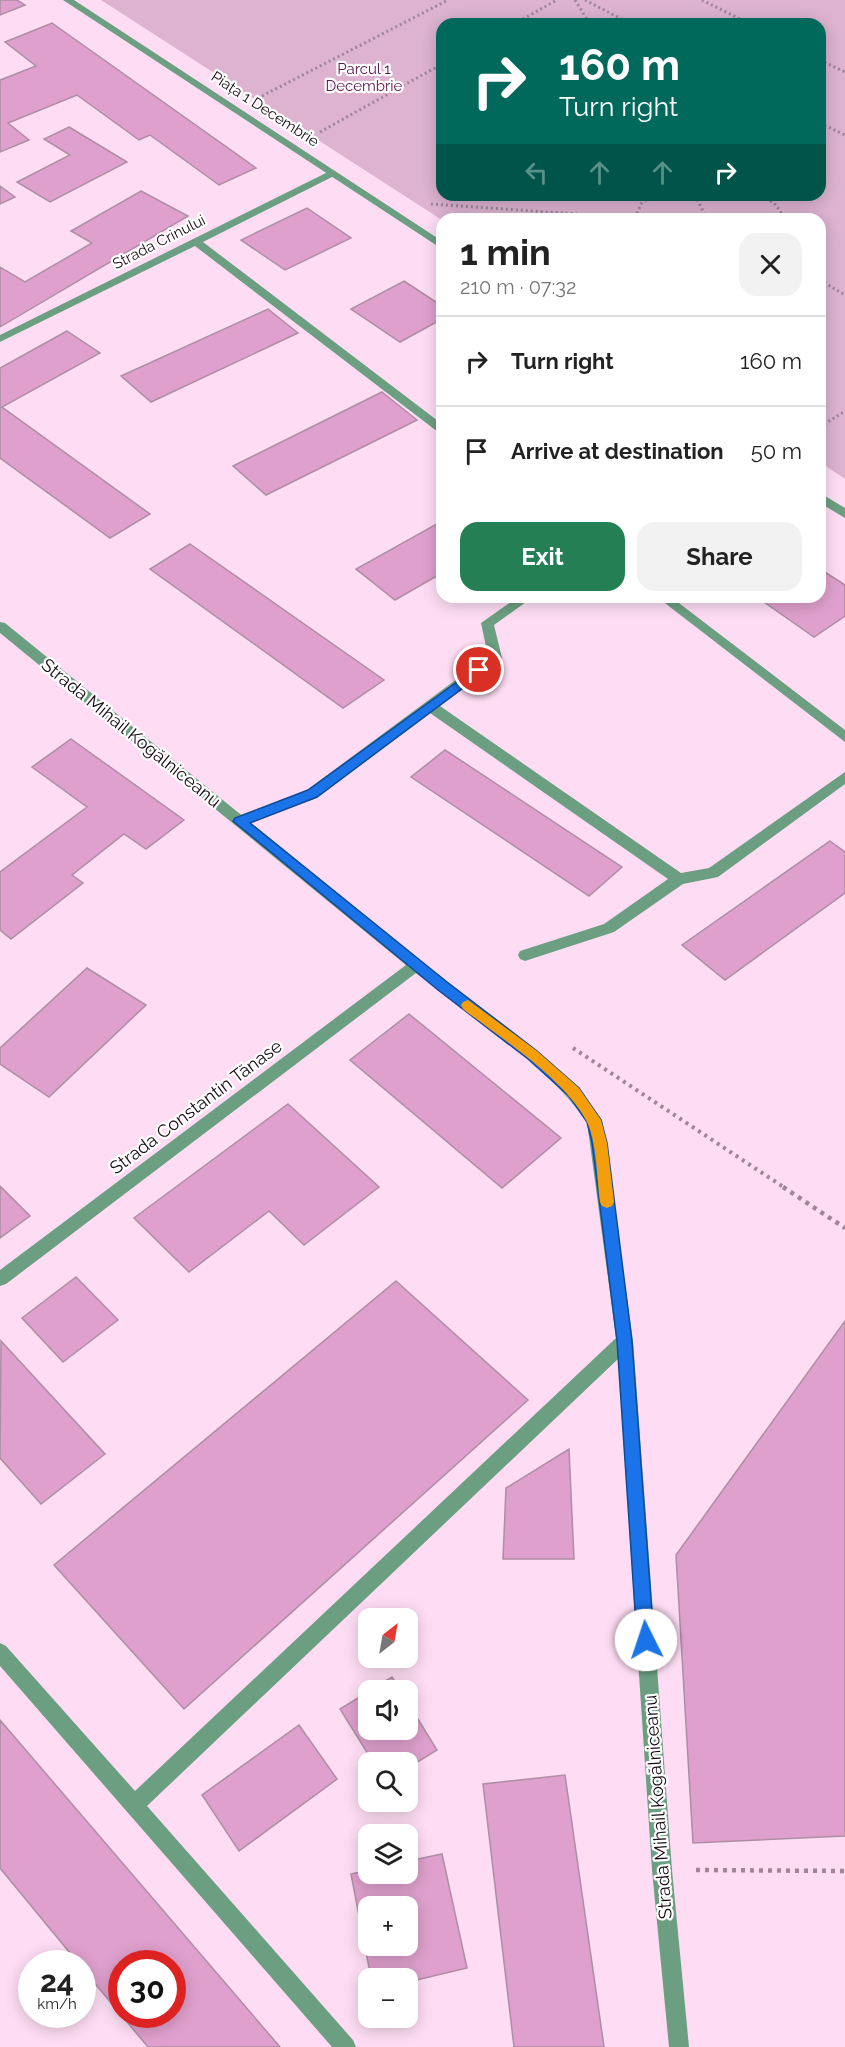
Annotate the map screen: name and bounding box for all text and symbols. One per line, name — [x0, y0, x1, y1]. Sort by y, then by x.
text: 160 m — [559, 41, 680, 90]
icon: right — [460, 42, 538, 120]
park label: Parcul 1 Decembrie — [326, 60, 403, 95]
street label: Piața 1 Decembrie — [208, 67, 322, 151]
text: Turn right — [559, 91, 678, 122]
icon: left — [520, 156, 553, 189]
icon: ahead — [583, 156, 616, 189]
icon: ahead — [646, 156, 679, 189]
icon: right — [709, 156, 742, 189]
street label: Strada Crinului — [110, 211, 208, 273]
text: 1 min — [460, 231, 551, 273]
button: close — [739, 233, 802, 296]
text: 210 m · 07:32 — [460, 275, 576, 299]
icon: right — [460, 345, 493, 378]
text: Turn right — [511, 348, 614, 374]
text: 160 m — [740, 348, 802, 374]
icon: arrive — [460, 435, 493, 468]
text: Arrive at destination — [511, 438, 724, 464]
text: 50 m — [751, 438, 802, 464]
button: Exit — [460, 522, 625, 591]
button: Share — [637, 522, 802, 591]
pin — [453, 644, 504, 695]
icon: arrive — [462, 653, 495, 686]
street label: Strada Mihail Kogălniceanu — [37, 654, 225, 811]
street label: Strada Constantin Tănase — [106, 1035, 286, 1178]
north arrow — [358, 1608, 418, 1668]
map controls — [358, 1608, 418, 2028]
position arrow — [614, 1608, 678, 1672]
button: sound — [358, 1680, 418, 1740]
street label: Strada Mihail Kogălniceanu — [639, 1694, 676, 1920]
button: search — [358, 1752, 418, 1812]
button: layers — [358, 1824, 418, 1884]
button: + — [358, 1896, 418, 1956]
speed limit sign: 30 — [108, 1950, 186, 2028]
text: 24 — [40, 1964, 74, 1999]
button: − — [358, 1968, 418, 2028]
text: km/h — [37, 1995, 77, 2013]

